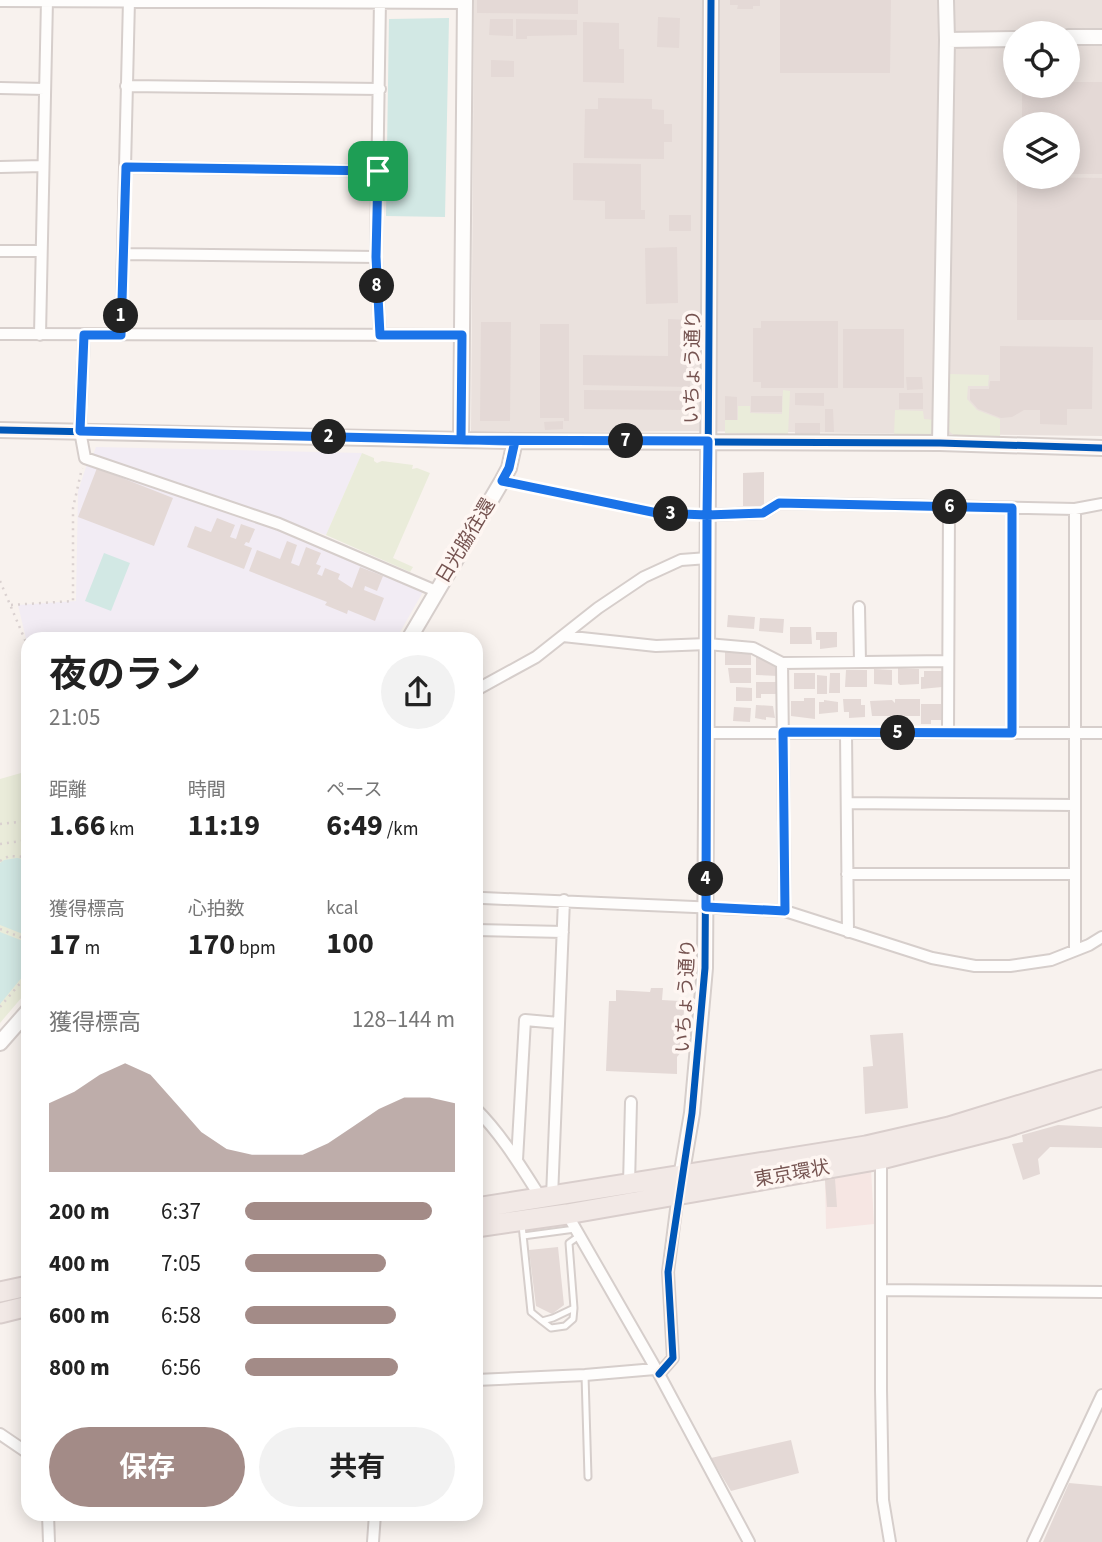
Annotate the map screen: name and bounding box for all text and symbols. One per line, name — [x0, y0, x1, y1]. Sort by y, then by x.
map controls — [1003, 21, 1080, 189]
button: locate — [1003, 21, 1080, 98]
button: layers — [1003, 112, 1080, 189]
pin — [348, 141, 408, 201]
icon: arrive — [359, 152, 397, 190]
pin: 8 — [360, 268, 394, 304]
text: 8 — [371, 272, 382, 299]
pin: 1 — [104, 298, 138, 334]
text: 1 — [115, 302, 126, 329]
street label: いちょう通り — [679, 310, 707, 424]
pin: 2 — [312, 420, 346, 454]
text: 2 — [323, 423, 334, 450]
pin: 7 — [608, 424, 644, 458]
text: 7 — [620, 427, 631, 454]
pin: 6 — [932, 490, 968, 524]
street label: 日光脇往還 — [430, 493, 502, 589]
text: 6 — [944, 493, 955, 520]
pin: 3 — [654, 496, 688, 532]
text: 3 — [665, 500, 676, 527]
text: 夜のラン — [49, 648, 201, 702]
button: share — [381, 655, 455, 729]
text: 21:05 — [49, 701, 100, 734]
pin: 5 — [880, 716, 916, 750]
text: 5 — [892, 719, 903, 746]
text: 距離 — [49, 777, 87, 804]
text: 時間 — [188, 777, 226, 804]
text: ペース — [326, 777, 382, 804]
text: 1.66 — [49, 804, 106, 847]
text: 11:19 — [188, 804, 260, 847]
text: 6:49 — [326, 804, 383, 847]
text: km — [106, 816, 135, 843]
text: /km — [383, 816, 418, 843]
pin: 4 — [688, 862, 724, 896]
text: 4 — [700, 865, 711, 892]
text: kcal — [326, 895, 358, 922]
text: 獲得標高 — [49, 896, 125, 923]
text: 心拍数 — [188, 896, 245, 923]
text: 100 — [326, 922, 374, 965]
text: 17 — [49, 923, 81, 966]
text: 170 — [188, 923, 235, 966]
text: m — [81, 935, 100, 962]
text: bpm — [235, 935, 276, 962]
street label: いちょう通り — [670, 938, 702, 1054]
text: 128–144 m — [352, 1003, 455, 1036]
text: 獲得標高 — [49, 1006, 141, 1039]
street label: 東京環状 — [752, 1154, 832, 1194]
text: 200 m — [49, 1195, 110, 1228]
text: 6:37 — [161, 1195, 201, 1228]
text: 400 m — [49, 1247, 110, 1280]
text: 7:05 — [161, 1247, 201, 1280]
text: 600 m — [49, 1299, 110, 1332]
text: 6:58 — [161, 1299, 201, 1332]
text: 800 m — [49, 1351, 110, 1384]
text: 6:56 — [161, 1351, 201, 1384]
button: 保存 — [49, 1427, 245, 1507]
button: 共有 — [259, 1427, 455, 1507]

